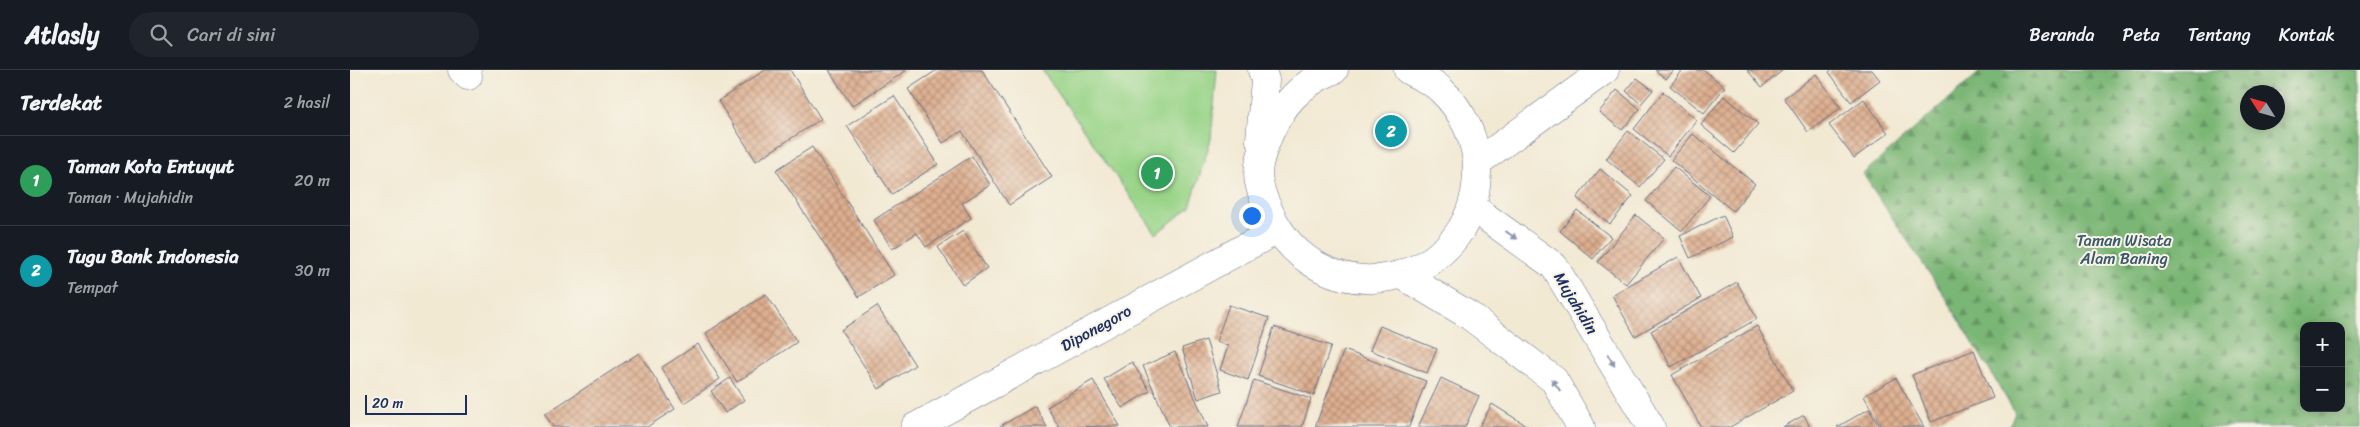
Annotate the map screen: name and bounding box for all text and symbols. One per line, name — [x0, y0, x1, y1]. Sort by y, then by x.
search box — [129, 12, 479, 57]
text: Atlasly — [25, 14, 99, 56]
text: Cari di sini — [187, 18, 275, 51]
text: Beranda — [2029, 19, 2095, 51]
text: Peta — [2123, 19, 2160, 51]
text: Tentang — [2188, 19, 2251, 51]
text: Kontak — [2279, 19, 2335, 51]
icon: search — [147, 21, 175, 49]
text: Terdekat — [20, 84, 102, 122]
north arrow — [2240, 85, 2285, 130]
text: 2 hasil — [284, 88, 330, 117]
pin: 2 — [1375, 112, 1407, 150]
text: Taman Kota Entuyut — [67, 150, 234, 183]
pin: 1 — [1141, 154, 1173, 192]
text: 1 — [33, 166, 39, 195]
text: 20 m — [294, 166, 330, 195]
text: Taman · Mujahidin — [67, 183, 193, 212]
your location — [1239, 203, 1265, 229]
park label: Taman Wisata Alam Baning — [2076, 226, 2173, 273]
one-way arrow — [1504, 230, 1518, 240]
text: Tugu Bank Indonesia — [67, 240, 239, 273]
text: 2 — [31, 256, 41, 285]
text: 30 m — [295, 256, 330, 285]
street label: Mujahidin — [1546, 266, 1606, 340]
text: Tempat — [67, 273, 118, 302]
street label: Diponegoro — [1055, 296, 1137, 360]
map controls — [2300, 322, 2345, 412]
button: + — [2300, 322, 2345, 367]
one-way arrow — [1607, 354, 1616, 367]
button: − — [2300, 367, 2345, 412]
one-way arrow — [1551, 378, 1561, 392]
text: 20 m — [372, 391, 403, 416]
scale bar — [365, 392, 468, 415]

